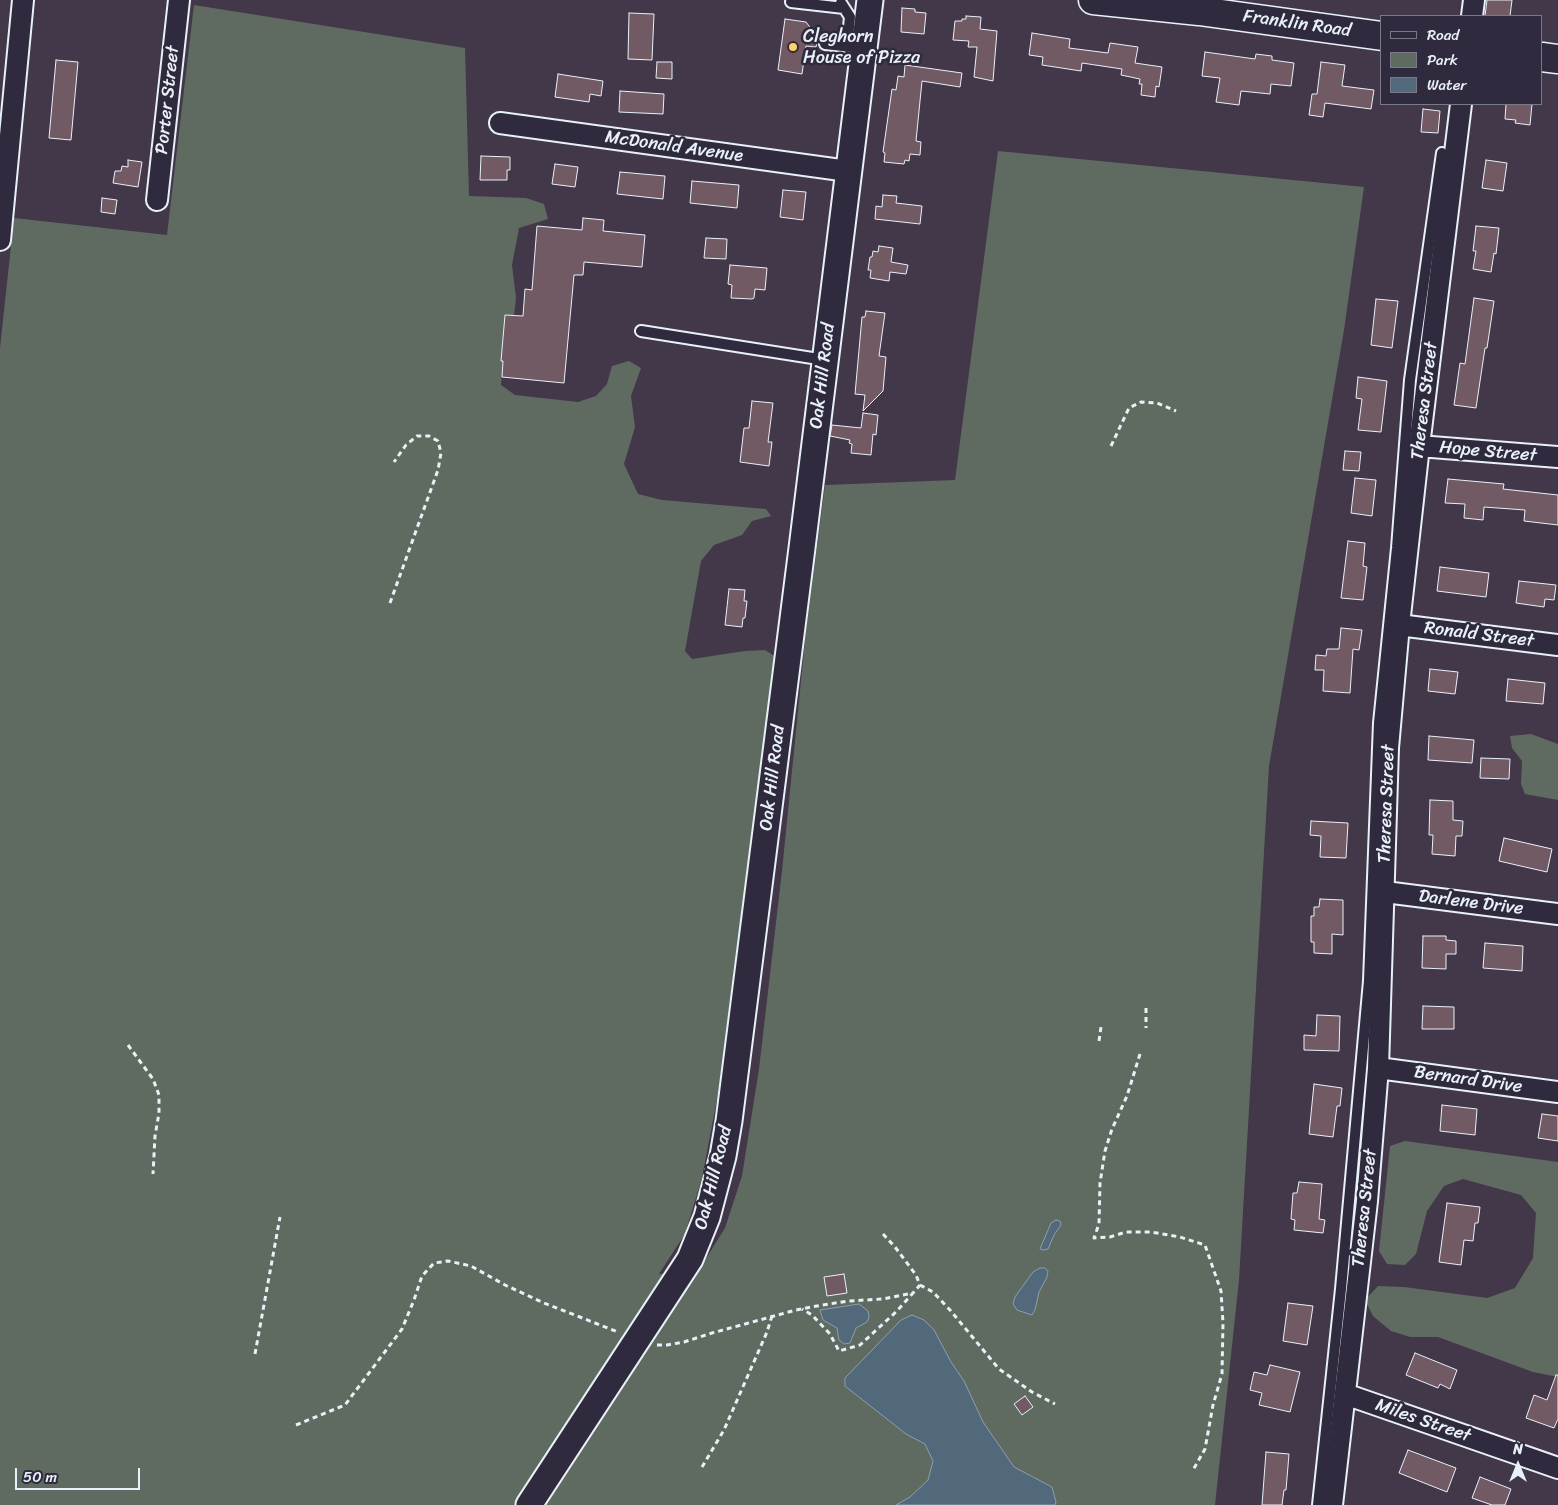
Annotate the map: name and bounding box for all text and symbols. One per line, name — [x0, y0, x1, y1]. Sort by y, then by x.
street label: Franklin Road — [1242, 6, 1352, 42]
legend — [1380, 15, 1543, 105]
text: Road — [1427, 22, 1459, 48]
place label: Cleghorn House of Pizza — [803, 26, 920, 68]
marker: Cleghorn House of Pizza — [787, 41, 799, 53]
street label: Porter Street — [152, 45, 184, 155]
text: Park — [1427, 47, 1458, 73]
text: Water — [1427, 72, 1467, 98]
street label: McDonald Avenue — [604, 127, 744, 167]
street label: Oak Hill Road — [806, 322, 840, 430]
street label: Theresa Street — [1407, 341, 1443, 461]
street label: Hope Street — [1438, 437, 1538, 467]
street label: Ronald Street — [1423, 618, 1535, 652]
street label: Oak Hill Road — [756, 724, 790, 832]
street label: Theresa Street — [1374, 744, 1400, 864]
street label: Darlene Drive — [1417, 886, 1525, 920]
street label: Bernard Drive — [1413, 1062, 1523, 1098]
street label: Oak Hill Road — [691, 1124, 737, 1232]
street label: Theresa Street — [1348, 1148, 1382, 1268]
street label: Miles Street — [1373, 1395, 1473, 1447]
text: N — [1513, 1437, 1523, 1462]
north arrow — [1493, 1440, 1543, 1490]
scale bar — [18, 1458, 142, 1490]
text: 50 m — [23, 1464, 57, 1490]

